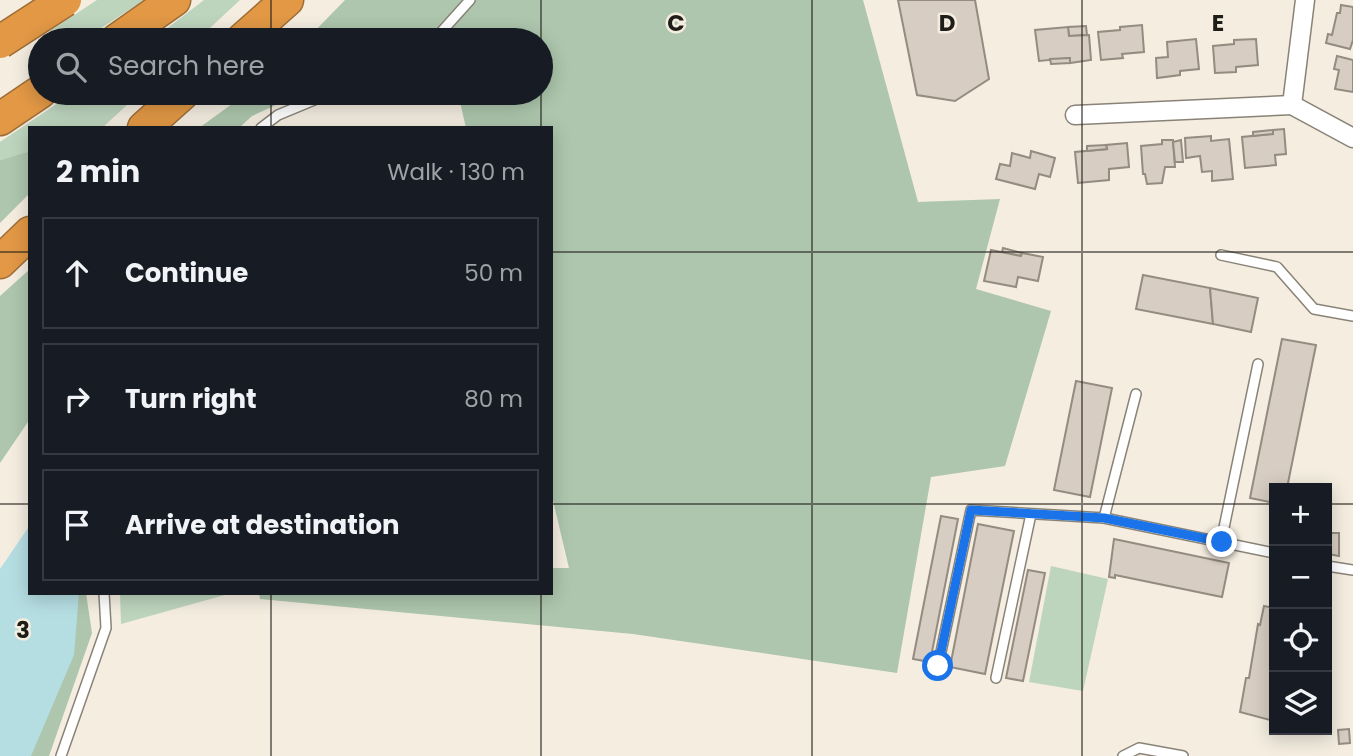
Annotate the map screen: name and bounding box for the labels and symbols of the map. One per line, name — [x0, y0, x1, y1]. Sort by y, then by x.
text: C — [667, 7, 685, 39]
text: D — [939, 7, 955, 39]
text: E — [1212, 7, 1224, 39]
route end — [1206, 526, 1237, 557]
text: 3 — [16, 614, 30, 646]
route start — [922, 650, 953, 681]

